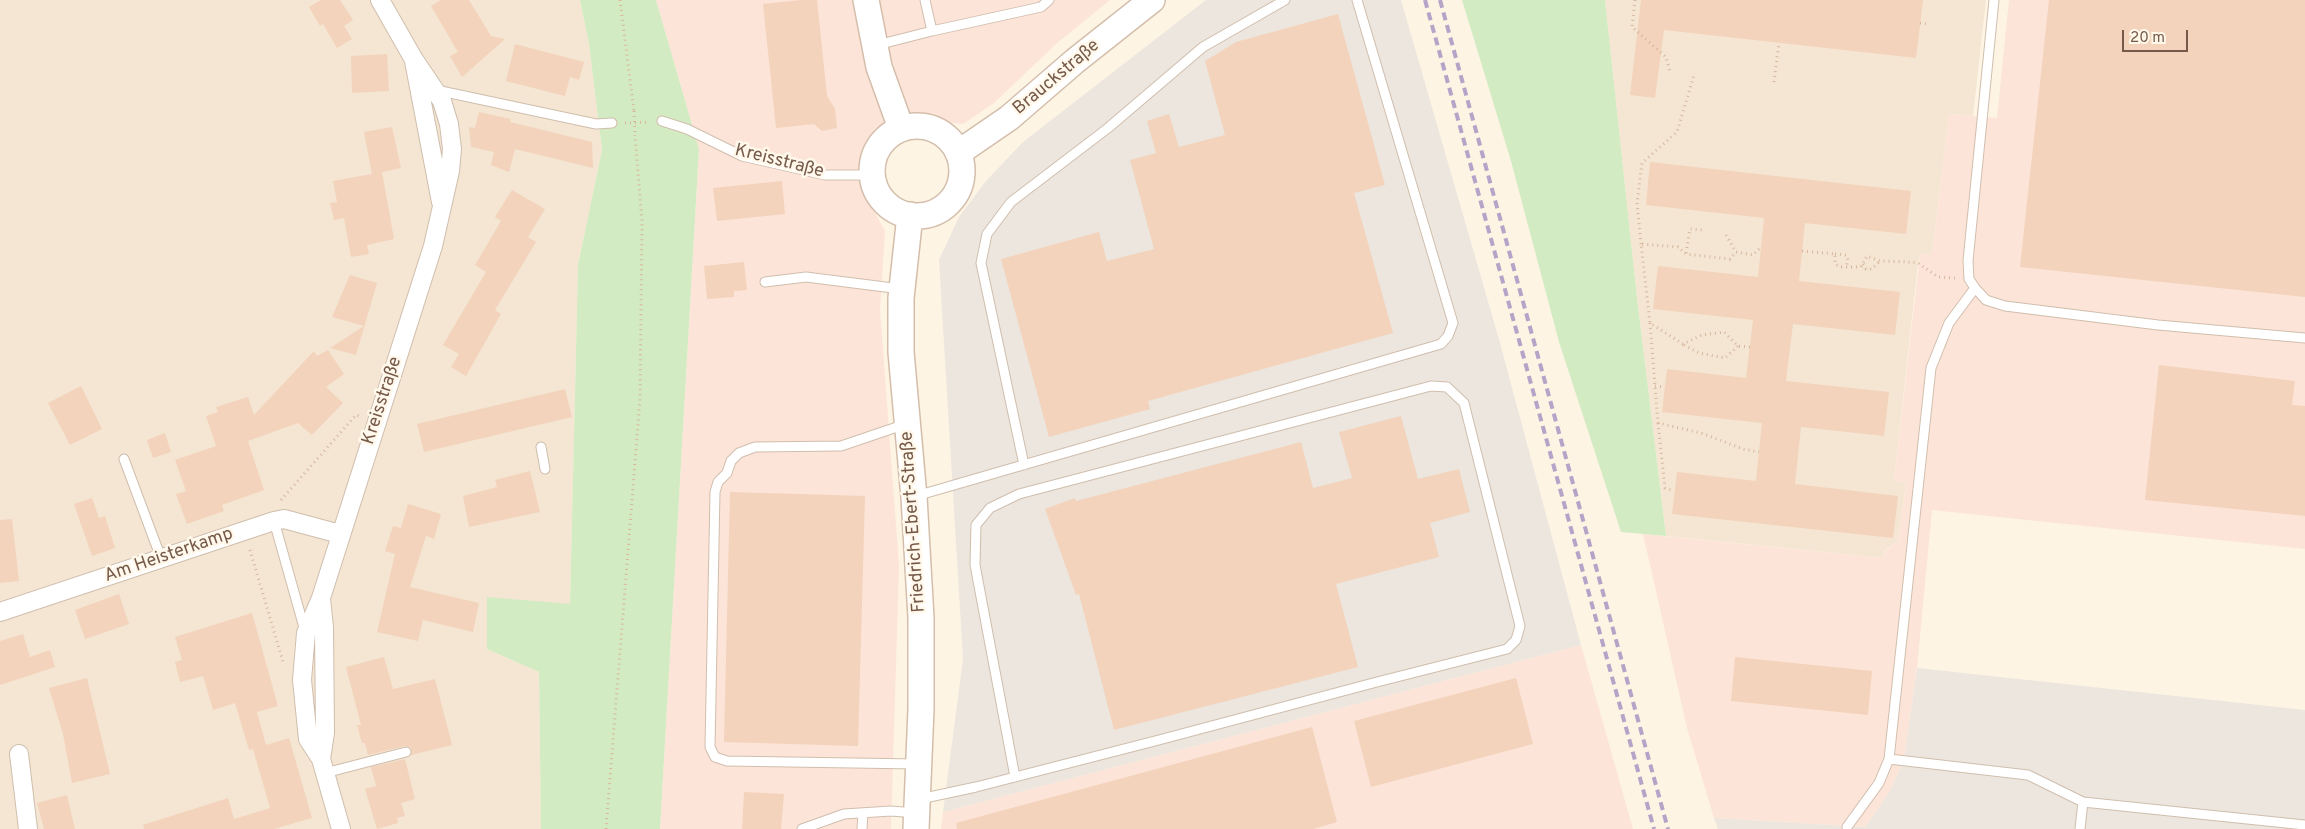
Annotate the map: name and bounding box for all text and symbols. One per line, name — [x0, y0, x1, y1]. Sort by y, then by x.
scale bar — [2125, 20, 2191, 52]
text: 20 m — [2130, 29, 2165, 48]
street label: Brauckstraße — [1009, 36, 1105, 120]
street label: Kreisstraße — [732, 140, 826, 184]
street label: Kreisstraße — [359, 354, 407, 448]
street label: Friedrich-Ebert-Straße — [897, 431, 931, 613]
street label: Am Heisterkamp — [102, 524, 236, 588]

